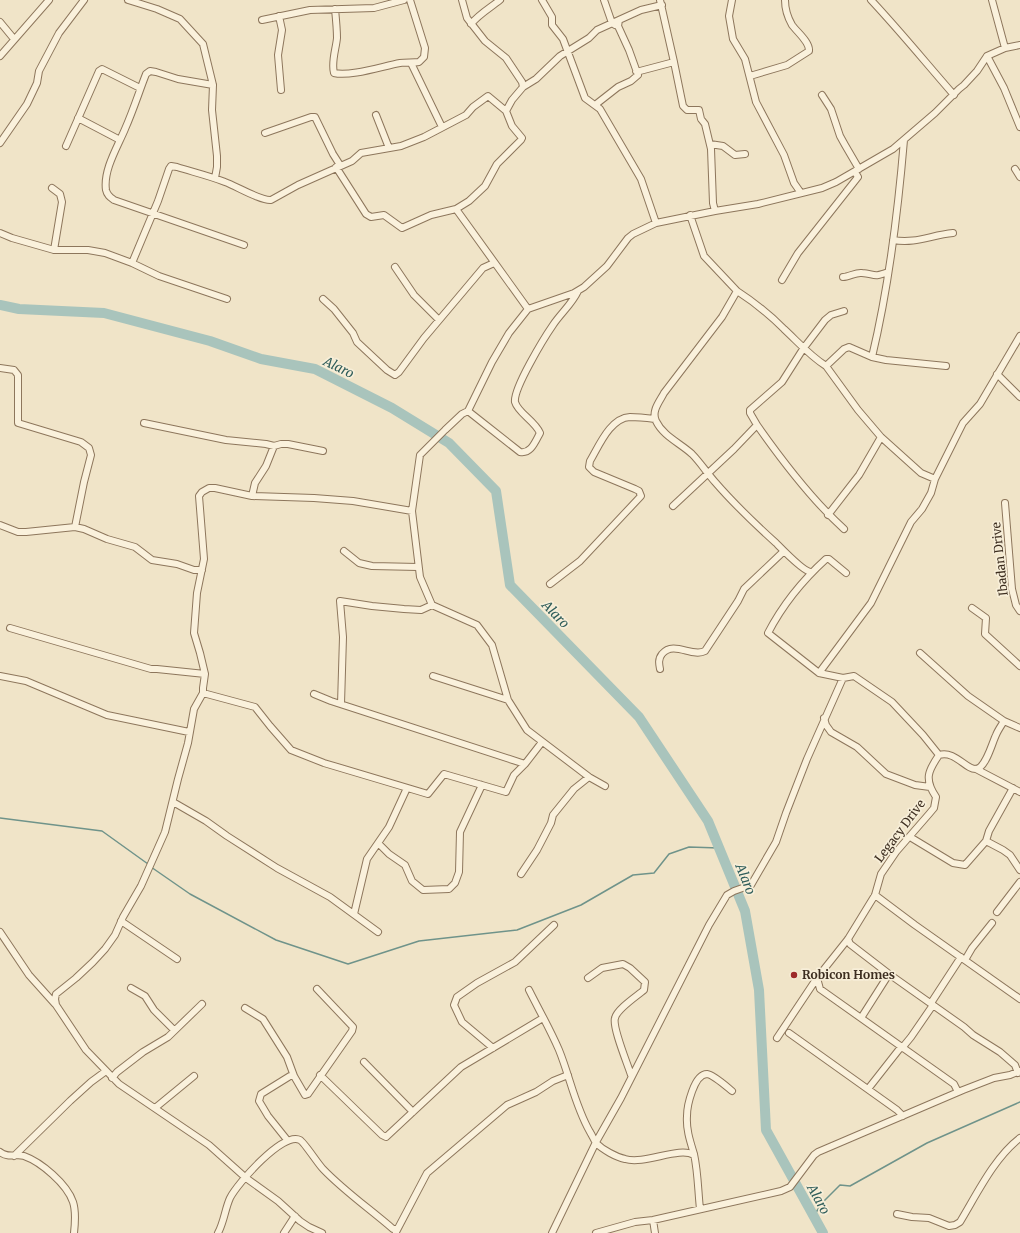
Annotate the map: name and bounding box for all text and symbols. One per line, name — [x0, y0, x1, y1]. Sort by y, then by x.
water label: Alaro — [320, 352, 357, 382]
street label: Ibadan Drive — [988, 521, 1011, 597]
water label: Alaro — [538, 596, 573, 632]
street label: Legacy Drive — [871, 796, 928, 865]
water label: Alaro — [731, 860, 759, 897]
place label: Robicon Homes — [802, 967, 895, 982]
marker: Robicon Homes — [789, 970, 799, 980]
water label: Alaro — [803, 1180, 834, 1217]

